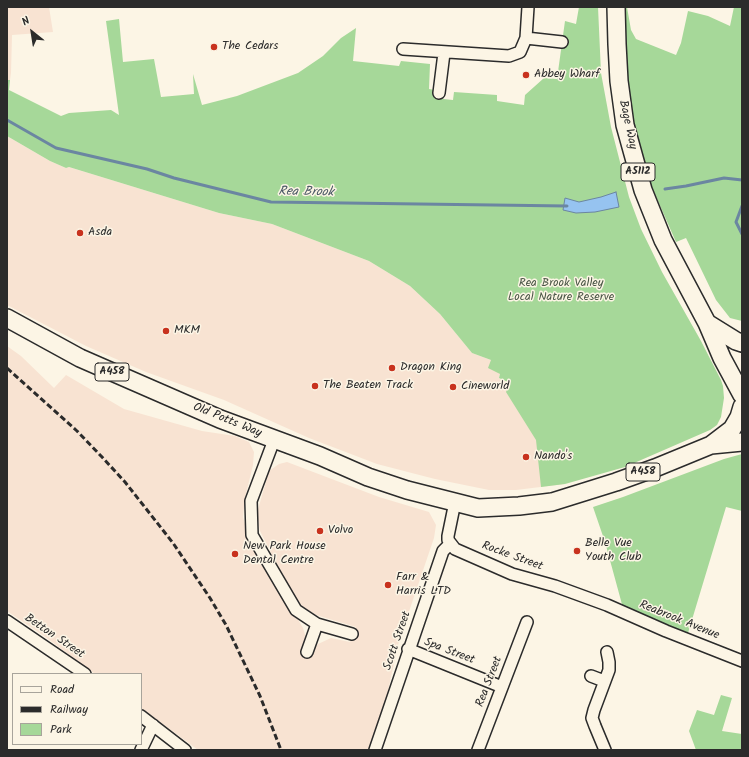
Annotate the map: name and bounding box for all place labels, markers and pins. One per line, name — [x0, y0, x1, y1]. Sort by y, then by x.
place label: The Cedars — [222, 40, 278, 54]
marker: The Cedars — [209, 42, 219, 52]
place label: Abbey Wharf — [534, 68, 600, 82]
marker: Abbey Wharf — [521, 70, 531, 80]
place label: Asda — [88, 226, 112, 240]
marker: Asda — [75, 228, 85, 238]
place label: MKM — [174, 324, 200, 338]
marker: MKM — [161, 326, 171, 336]
place label: Dragon King — [400, 361, 462, 375]
marker: Dragon King — [387, 363, 397, 373]
place label: The Beaten Track — [323, 379, 413, 393]
place label: Cineworld — [461, 380, 509, 394]
marker: The Beaten Track — [310, 381, 320, 391]
marker: Cineworld — [448, 382, 458, 392]
place label: Nando's — [534, 450, 572, 464]
marker: Nando's — [521, 452, 531, 462]
place label: Volvo — [328, 524, 353, 538]
marker: Volvo — [315, 526, 325, 536]
place label: Belle Vue Youth Club — [585, 537, 641, 565]
place label: New Park House Dental Centre — [243, 540, 326, 568]
marker: Belle Vue Youth Club — [572, 546, 582, 556]
marker: New Park House Dental Centre — [230, 549, 240, 559]
place label: Farr & Harris LTD — [396, 571, 451, 599]
marker: Farr & Harris LTD — [383, 580, 393, 590]

